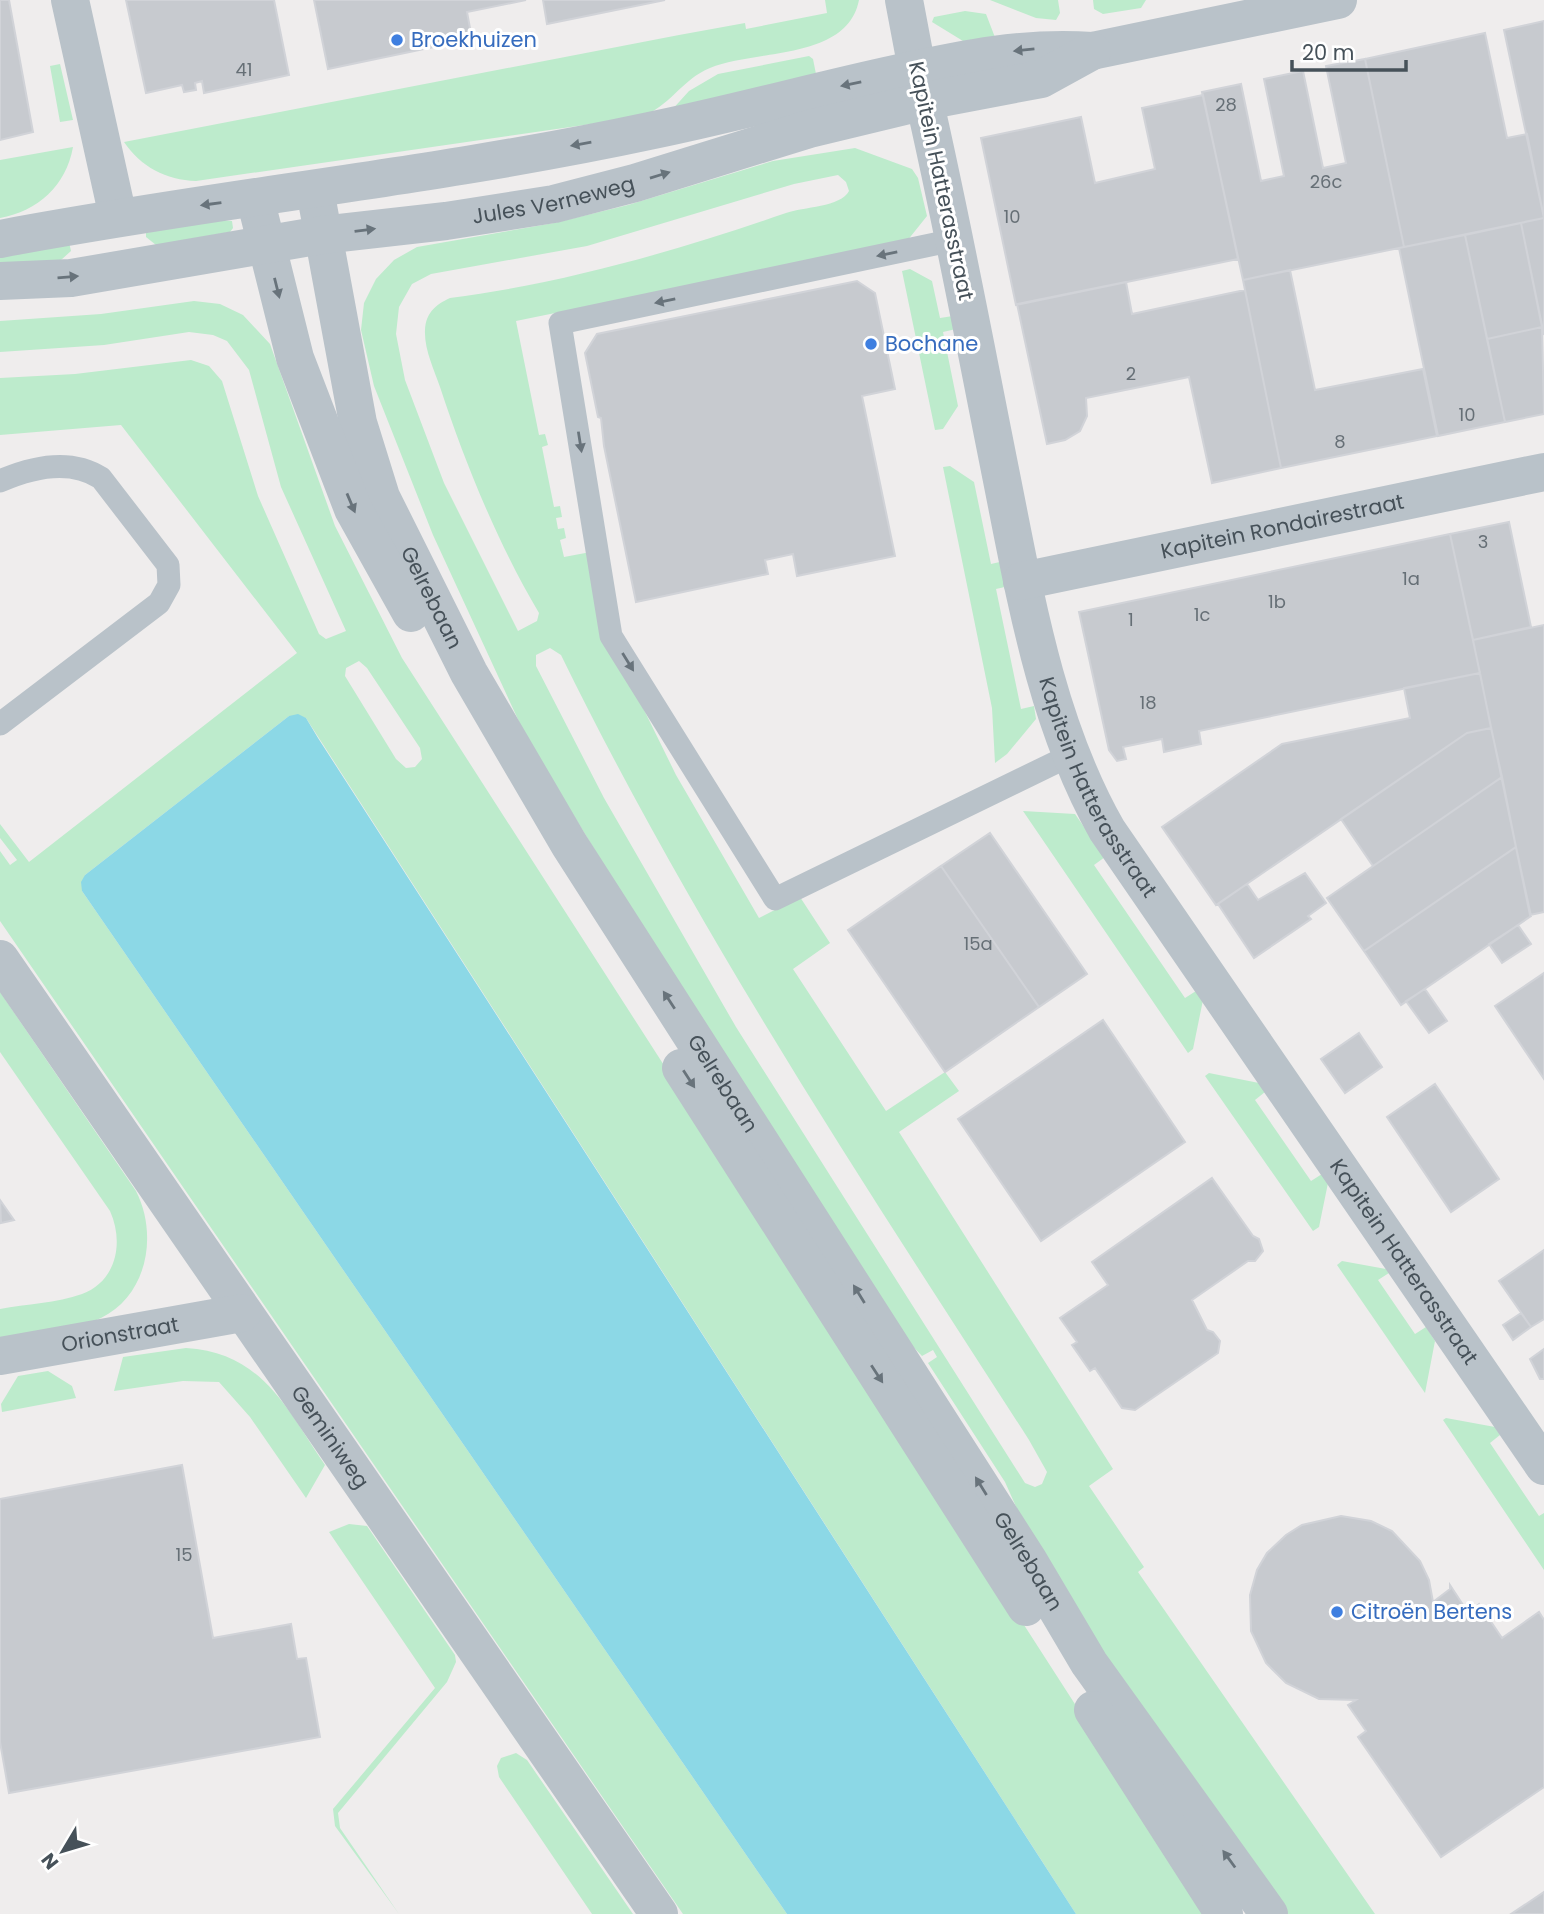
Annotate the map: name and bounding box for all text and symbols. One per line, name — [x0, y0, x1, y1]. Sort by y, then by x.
place label: Broekhuizen — [411, 25, 537, 54]
scale bar — [1292, 28, 1406, 72]
marker: Broekhuizen — [389, 32, 405, 48]
text: 20 m — [1302, 38, 1355, 67]
one-way arrow — [1013, 45, 1035, 56]
house number: 41 — [235, 57, 253, 82]
street label: Kapitein Hatterasstraat — [902, 59, 981, 303]
one-way arrow — [840, 78, 862, 89]
house number: 28 — [1215, 92, 1237, 117]
one-way arrow — [570, 138, 592, 149]
street label: Jules Verneweg — [470, 169, 638, 231]
house number: 26c — [1310, 169, 1342, 194]
one-way arrow — [650, 170, 671, 180]
one-way arrow — [200, 199, 222, 210]
house number: 10 — [1003, 204, 1021, 229]
one-way arrow — [354, 225, 376, 236]
one-way arrow — [876, 248, 898, 259]
one-way arrow — [57, 271, 79, 282]
one-way arrow — [272, 277, 283, 299]
one-way arrow — [654, 295, 676, 306]
place label: Bochane — [885, 329, 978, 358]
marker: Bochane — [863, 336, 879, 352]
house number: 2 — [1126, 361, 1136, 386]
house number: 10 — [1458, 402, 1476, 427]
house number: 8 — [1334, 429, 1346, 454]
one-way arrow — [575, 431, 586, 453]
street label: Kapitein Rondairestraat — [1158, 487, 1407, 566]
one-way arrow — [346, 492, 357, 513]
house number: 3 — [1478, 529, 1488, 554]
street label: Gelrebaan — [394, 541, 470, 654]
house number: 1a — [1402, 566, 1420, 591]
house number: 1b — [1268, 589, 1286, 614]
house number: 1c — [1194, 602, 1210, 627]
house number: 1 — [1128, 607, 1134, 632]
one-way arrow — [621, 653, 634, 672]
street label: Kapitein Hatterasstraat — [1032, 673, 1164, 903]
house number: 18 — [1139, 690, 1157, 715]
house number: 15a — [963, 931, 993, 956]
one-way arrow — [663, 990, 676, 1010]
street label: Gelrebaan — [681, 1029, 765, 1138]
one-way arrow — [682, 1070, 695, 1089]
street label: Kapitein Hatterasstraat — [1323, 1153, 1485, 1370]
one-way arrow — [853, 1285, 866, 1304]
street label: Orionstraat — [59, 1309, 181, 1359]
one-way arrow — [870, 1365, 883, 1384]
street label: Geminiweg — [285, 1380, 376, 1494]
one-way arrow — [975, 1477, 988, 1496]
street label: Gelrebaan — [987, 1506, 1070, 1616]
house number: 15 — [175, 1542, 193, 1567]
place label: Citroën Bertens — [1351, 1597, 1512, 1626]
marker: Citroën Bertens — [1329, 1604, 1345, 1620]
north arrow — [28, 1816, 98, 1886]
text: N — [35, 1847, 65, 1875]
one-way arrow — [1223, 1850, 1237, 1868]

